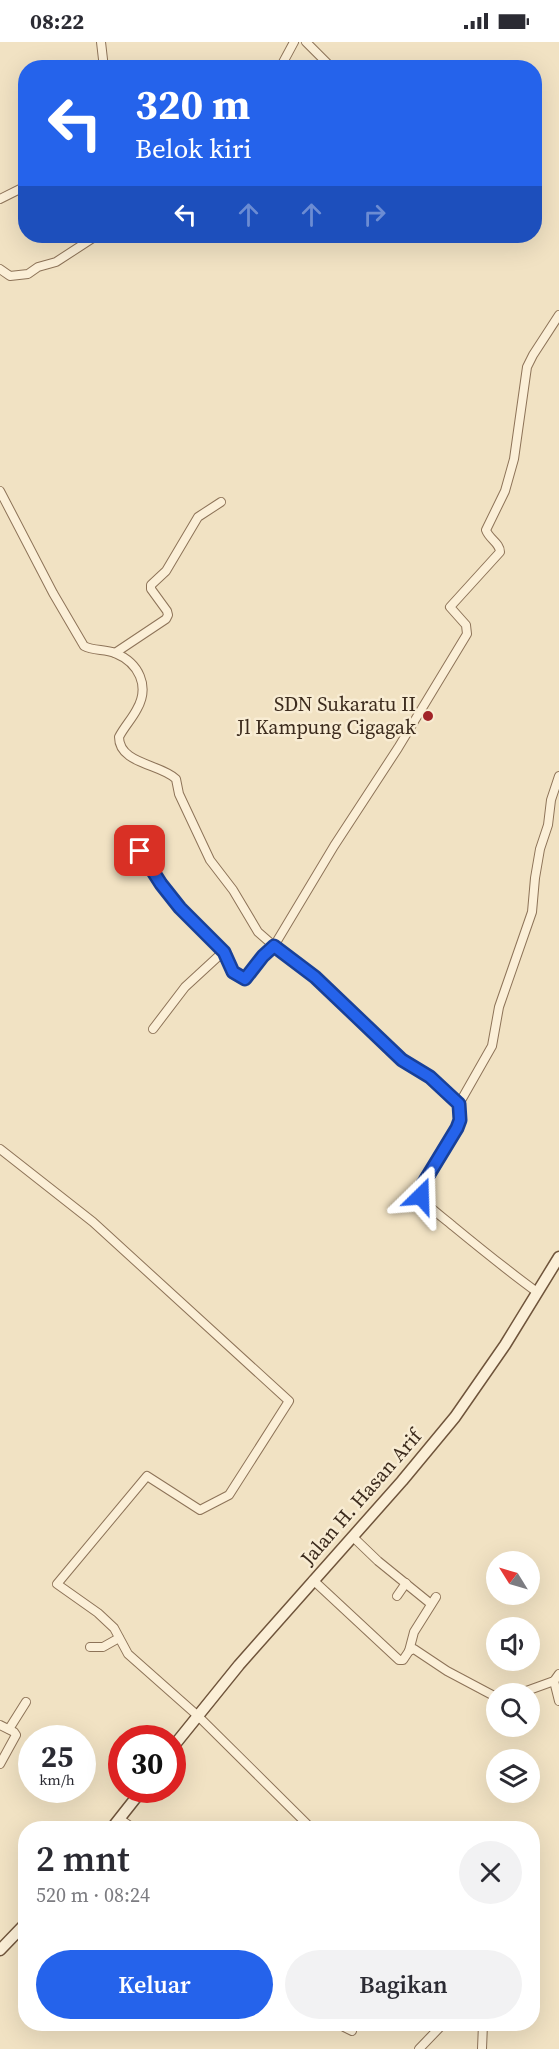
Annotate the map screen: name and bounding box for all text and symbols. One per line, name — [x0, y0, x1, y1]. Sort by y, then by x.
text: 08:22 — [30, 6, 84, 36]
text: 320 m — [135, 75, 250, 133]
icon: left — [36, 84, 114, 162]
text: Belok kiri — [135, 130, 251, 167]
icon: left — [169, 198, 202, 231]
icon: ahead — [232, 198, 265, 231]
icon: ahead — [295, 198, 328, 231]
icon: right — [358, 198, 391, 231]
place label: SDN Sukaratu II Jl Kampung Cigagak — [236, 690, 416, 741]
marker: SDN Sukaratu II Jl Kampung Cigagak — [421, 709, 435, 723]
pin — [114, 825, 165, 876]
icon: arrive — [123, 834, 156, 867]
position arrow — [389, 1164, 453, 1228]
street label: Jalan H. Hasan Arif — [293, 1421, 429, 1572]
north arrow — [486, 1551, 540, 1605]
map controls — [486, 1551, 540, 1803]
button: sound — [486, 1617, 540, 1671]
button: search — [486, 1683, 540, 1737]
speed limit sign: 30 — [108, 1725, 186, 1803]
text: 25 — [41, 1736, 73, 1777]
button: layers — [486, 1749, 540, 1803]
text: km/h — [39, 1769, 75, 1790]
text: 2 mnt — [36, 1834, 129, 1883]
button: close — [459, 1841, 522, 1904]
text: 520 m · 08:24 — [36, 1881, 150, 1909]
button: Keluar — [36, 1950, 273, 2019]
button: Bagikan — [285, 1950, 522, 2019]

